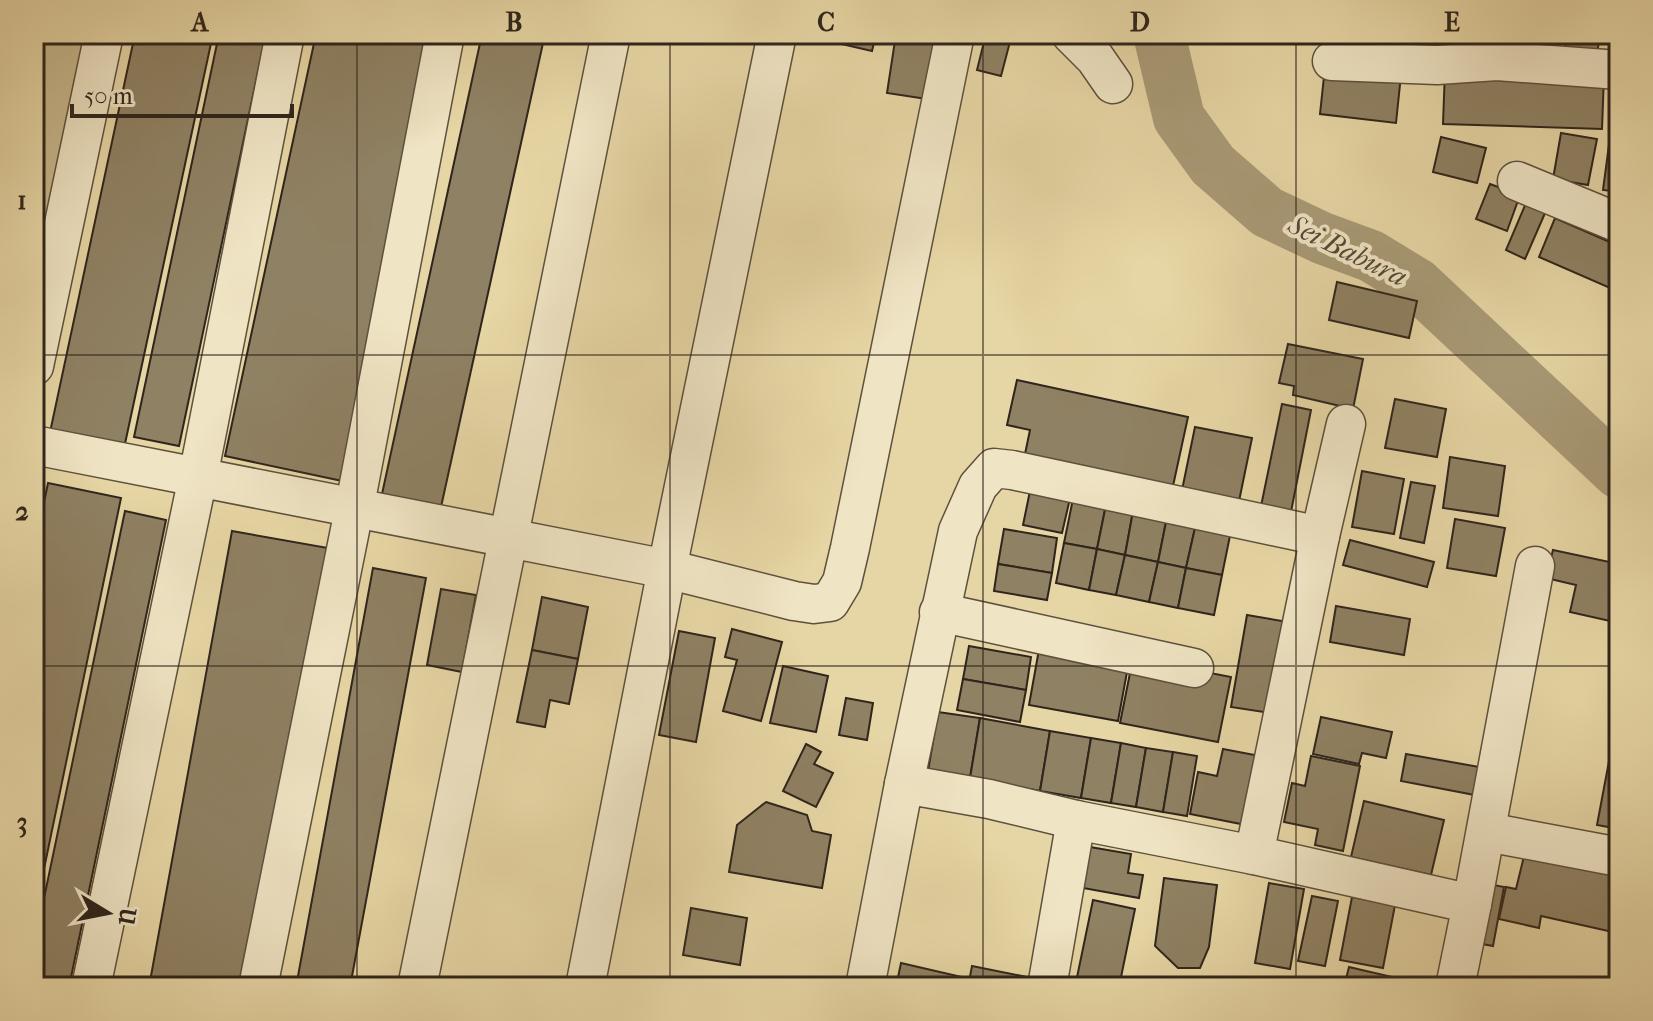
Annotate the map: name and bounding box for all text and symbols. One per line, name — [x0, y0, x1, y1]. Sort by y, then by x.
text: A — [190, 7, 210, 38]
text: B — [506, 7, 523, 38]
text: C — [817, 7, 835, 38]
text: D — [1130, 7, 1150, 38]
text: E — [1444, 7, 1460, 38]
scale bar — [72, 68, 292, 118]
text: 50 m — [84, 82, 133, 110]
text: 1 — [17, 185, 27, 216]
water label: Sei Babura — [1282, 207, 1412, 293]
text: 2 — [15, 496, 29, 527]
text: 3 — [17, 807, 27, 838]
north arrow — [68, 873, 148, 953]
text: U — [112, 905, 141, 928]

